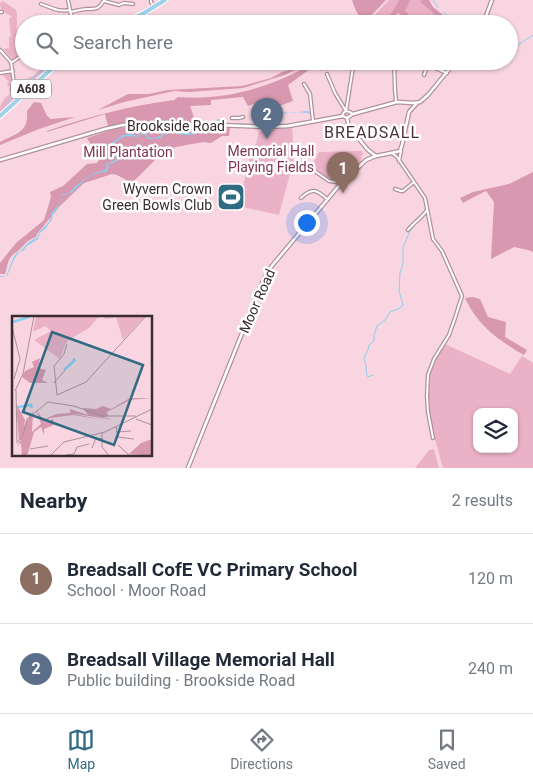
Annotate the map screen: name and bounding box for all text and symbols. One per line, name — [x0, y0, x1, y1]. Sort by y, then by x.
search box — [15, 15, 518, 70]
icon: search — [33, 29, 61, 57]
text: Search here — [73, 31, 173, 54]
road number: A608 — [11, 80, 51, 98]
pin: 2 — [251, 98, 283, 139]
street label: Brookside Road — [127, 118, 225, 134]
district label: BREADSALL — [324, 123, 420, 142]
park label: Memorial Hall Playing Fields — [228, 143, 314, 175]
park label: Mill Plantation — [83, 144, 173, 160]
pin: 1 — [327, 152, 359, 193]
place label: Wyvern Crown Green Bowls Club — [102, 181, 212, 213]
sports icon: Wyvern Crown Green Bowls Club — [216, 182, 246, 212]
your location — [294, 210, 320, 236]
street label: Moor Road — [236, 266, 278, 336]
inset map — [12, 316, 152, 456]
map controls — [473, 408, 518, 453]
button: layers — [473, 408, 518, 453]
text: Nearby — [20, 489, 87, 513]
text: 2 results — [452, 491, 513, 510]
text: Breadsall CofE VC Primary School — [67, 558, 358, 581]
text: 1 — [31, 569, 41, 588]
text: 120 m — [468, 569, 513, 588]
text: School · Moor Road — [67, 581, 206, 600]
text: Breadsall Village Memorial Hall — [67, 648, 335, 671]
text: 2 — [31, 659, 41, 678]
text: 240 m — [468, 659, 513, 678]
text: Public building · Brookside Road — [67, 671, 295, 690]
tab: Map — [67, 726, 95, 772]
tab: Directions — [230, 726, 293, 772]
tab: Saved — [428, 726, 466, 772]

